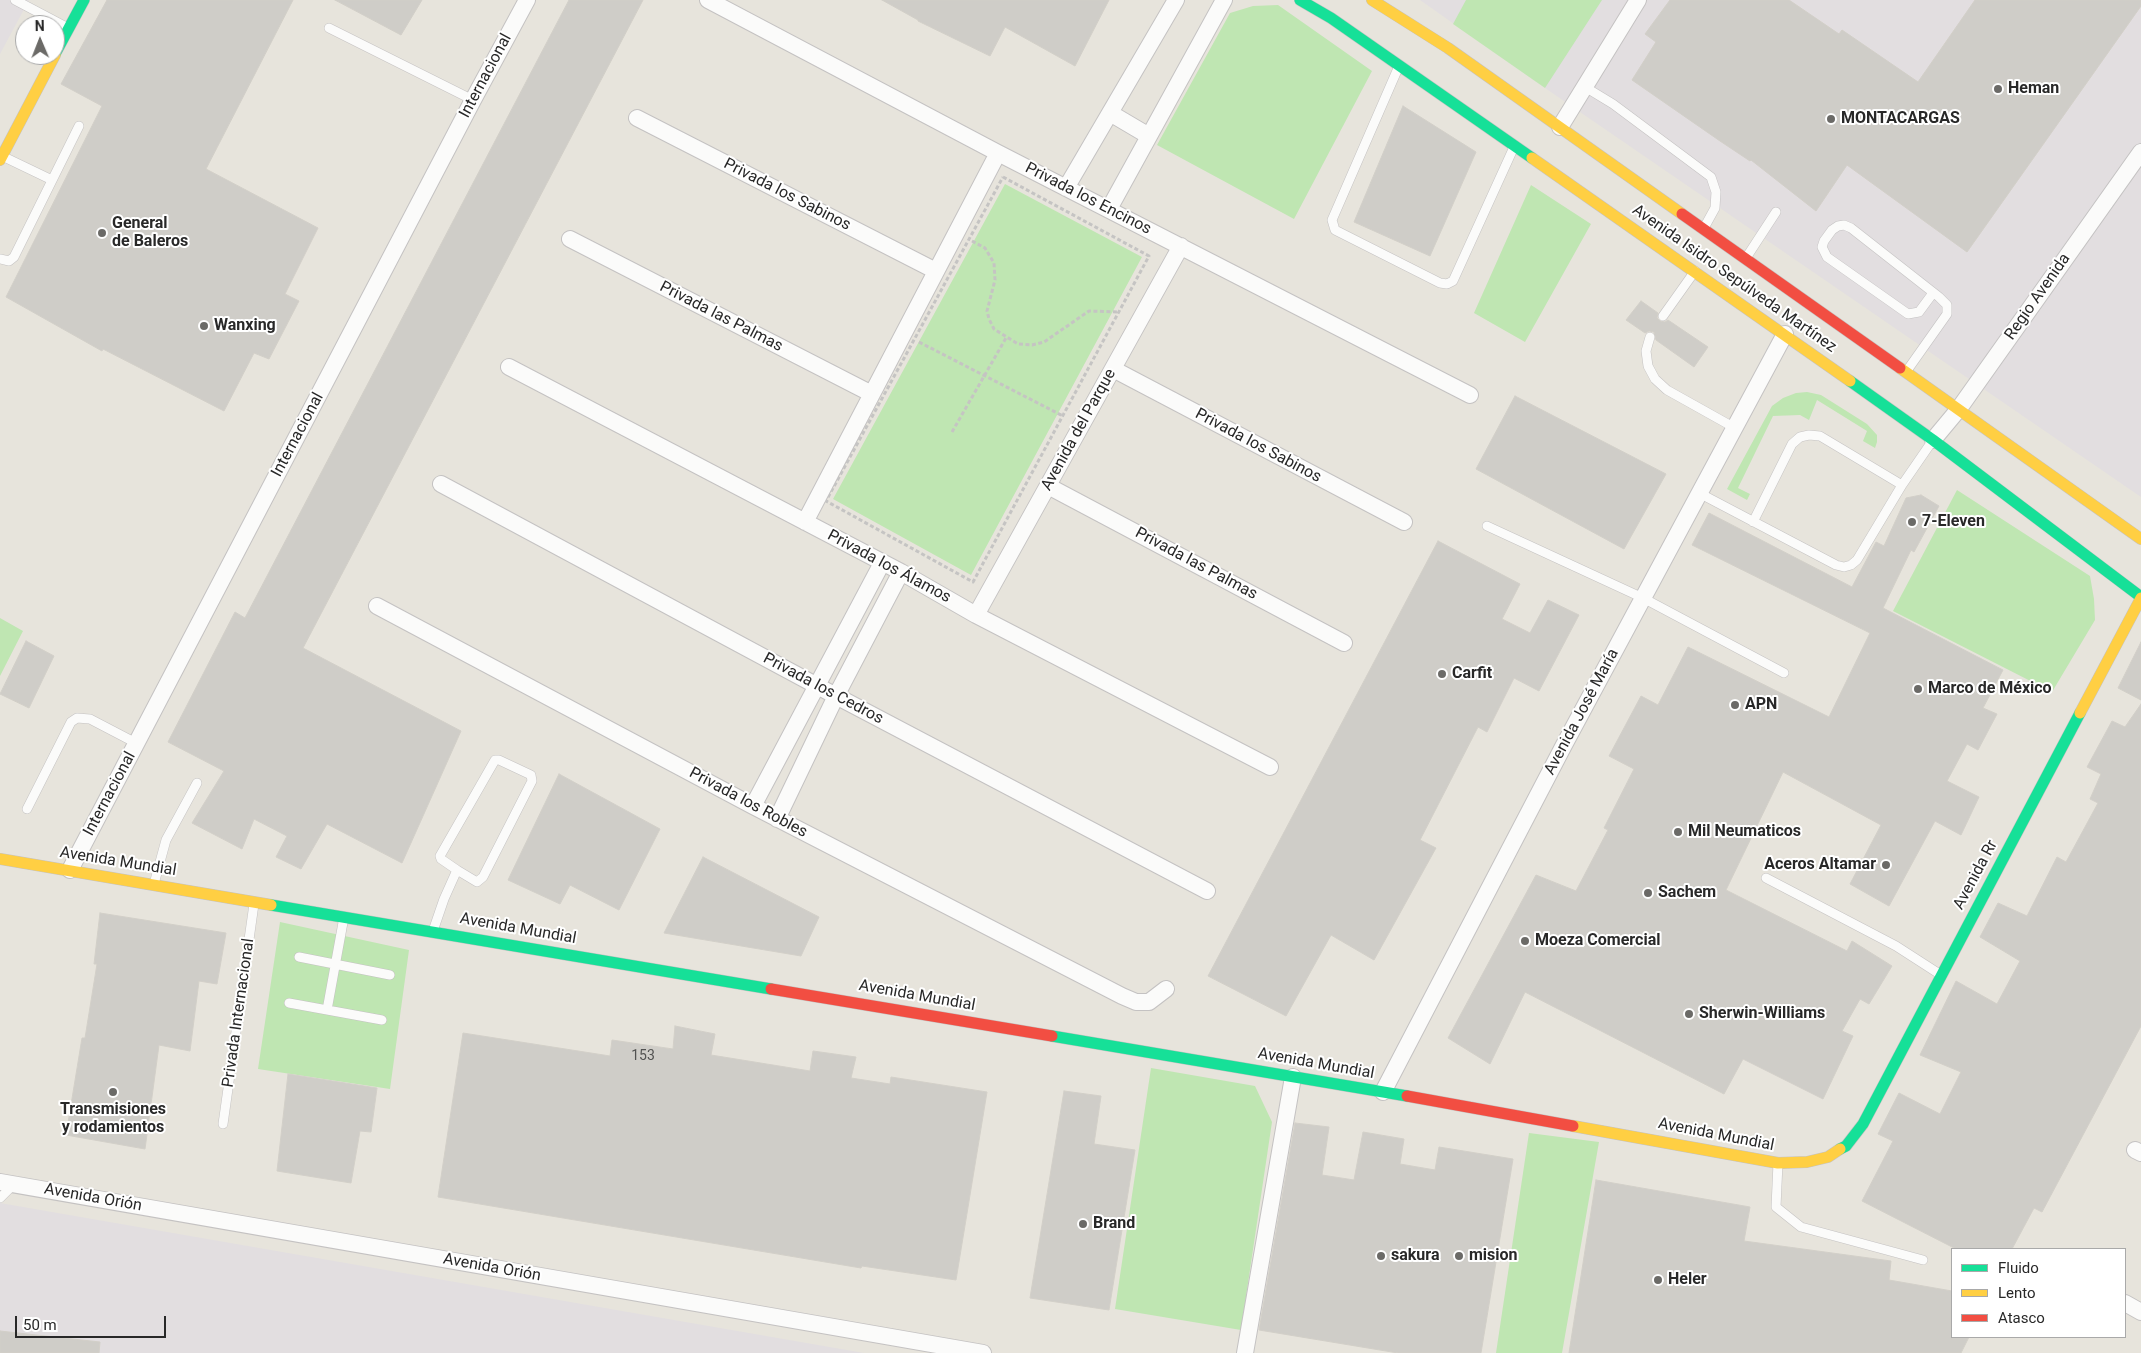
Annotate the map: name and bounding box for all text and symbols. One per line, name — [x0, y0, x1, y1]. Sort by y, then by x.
north arrow — [15, 15, 65, 65]
text: N — [35, 18, 45, 34]
street label: Internacional — [456, 31, 516, 121]
place label: Heman — [2008, 79, 2059, 99]
marker: Heman — [1992, 83, 2004, 95]
place label: MONTACARGAS — [1841, 109, 1960, 129]
marker: MONTACARGAS — [1825, 113, 1837, 125]
street label: Privada los Sabinos — [720, 155, 854, 235]
street label: Privada los Encinos — [1022, 159, 1154, 239]
street label: Avenida Isidro Sepúlveda Martínez — [1628, 201, 1840, 357]
place label: General de Baleros — [112, 214, 188, 252]
marker: General de Baleros — [96, 227, 108, 239]
street label: Regio Avenida — [2001, 250, 2075, 344]
street label: Privada las Palmas — [656, 278, 786, 356]
place label: Wanxing — [214, 316, 276, 336]
marker: Wanxing — [198, 320, 210, 332]
street label: Avenida del Parque — [1038, 366, 1120, 494]
street label: Internacional — [268, 390, 328, 480]
street label: Privada los Sabinos — [1192, 405, 1324, 487]
place label: 7-Eleven — [1922, 512, 1985, 532]
marker: 7-Eleven — [1906, 516, 1918, 528]
street label: Privada las Palmas — [1132, 524, 1260, 604]
street label: Privada los Álamos — [824, 526, 954, 608]
street label: Avenida José María — [1541, 646, 1623, 778]
street label: Privada los Cedros — [760, 649, 886, 729]
place label: Carfit — [1452, 664, 1492, 684]
marker: Carfit — [1436, 668, 1448, 680]
place label: Marco de México — [1928, 679, 2052, 699]
marker: Marco de México — [1912, 683, 1924, 695]
place label: APN — [1745, 695, 1777, 715]
marker: APN — [1729, 699, 1741, 711]
street label: Internacional — [80, 749, 140, 839]
street label: Privada los Robles — [686, 764, 810, 842]
place label: Mil Neumaticos — [1688, 822, 1801, 842]
marker: Mil Neumaticos — [1672, 826, 1684, 838]
street label: Avenida Rr — [1950, 837, 2002, 913]
street label: Avenida Mundial — [58, 843, 178, 881]
place label: Aceros Altamar — [1764, 855, 1876, 875]
marker: Aceros Altamar — [1880, 859, 1892, 871]
place label: Sachem — [1658, 883, 1716, 903]
marker: Sachem — [1642, 887, 1654, 899]
street label: Avenida Mundial — [458, 909, 578, 949]
place label: Moeza Comercial — [1535, 931, 1660, 951]
marker: Moeza Comercial — [1519, 935, 1531, 947]
street label: Privada Internacional — [219, 937, 259, 1089]
street label: Avenida Mundial — [857, 976, 977, 1016]
place label: Sherwin-Williams — [1699, 1004, 1825, 1024]
marker: Sherwin-Williams — [1683, 1008, 1695, 1020]
street label: Avenida Mundial — [1256, 1044, 1376, 1084]
house number: 153 — [631, 1048, 655, 1064]
marker: Transmisiones y rodamientos — [107, 1086, 119, 1098]
place label: Transmisiones y rodamientos — [60, 1100, 166, 1138]
street label: Avenida Mundial — [1656, 1114, 1776, 1156]
street label: Avenida Orión — [43, 1180, 143, 1216]
place label: Brand — [1093, 1214, 1135, 1234]
marker: Brand — [1077, 1218, 1089, 1230]
place label: sakura — [1391, 1246, 1439, 1266]
place label: mision — [1469, 1246, 1518, 1266]
legend — [1951, 1248, 2126, 1338]
street label: Avenida Orión — [442, 1250, 542, 1286]
marker: sakura — [1375, 1250, 1387, 1262]
marker: mision — [1453, 1250, 1465, 1262]
text: Fluido — [1998, 1259, 2039, 1277]
place label: Heler — [1668, 1270, 1707, 1290]
marker: Heler — [1652, 1274, 1664, 1286]
text: Lento — [1998, 1284, 2036, 1302]
scale bar — [18, 1306, 169, 1338]
text: Atasco — [1998, 1309, 2045, 1327]
text: 50 m — [23, 1316, 57, 1334]

